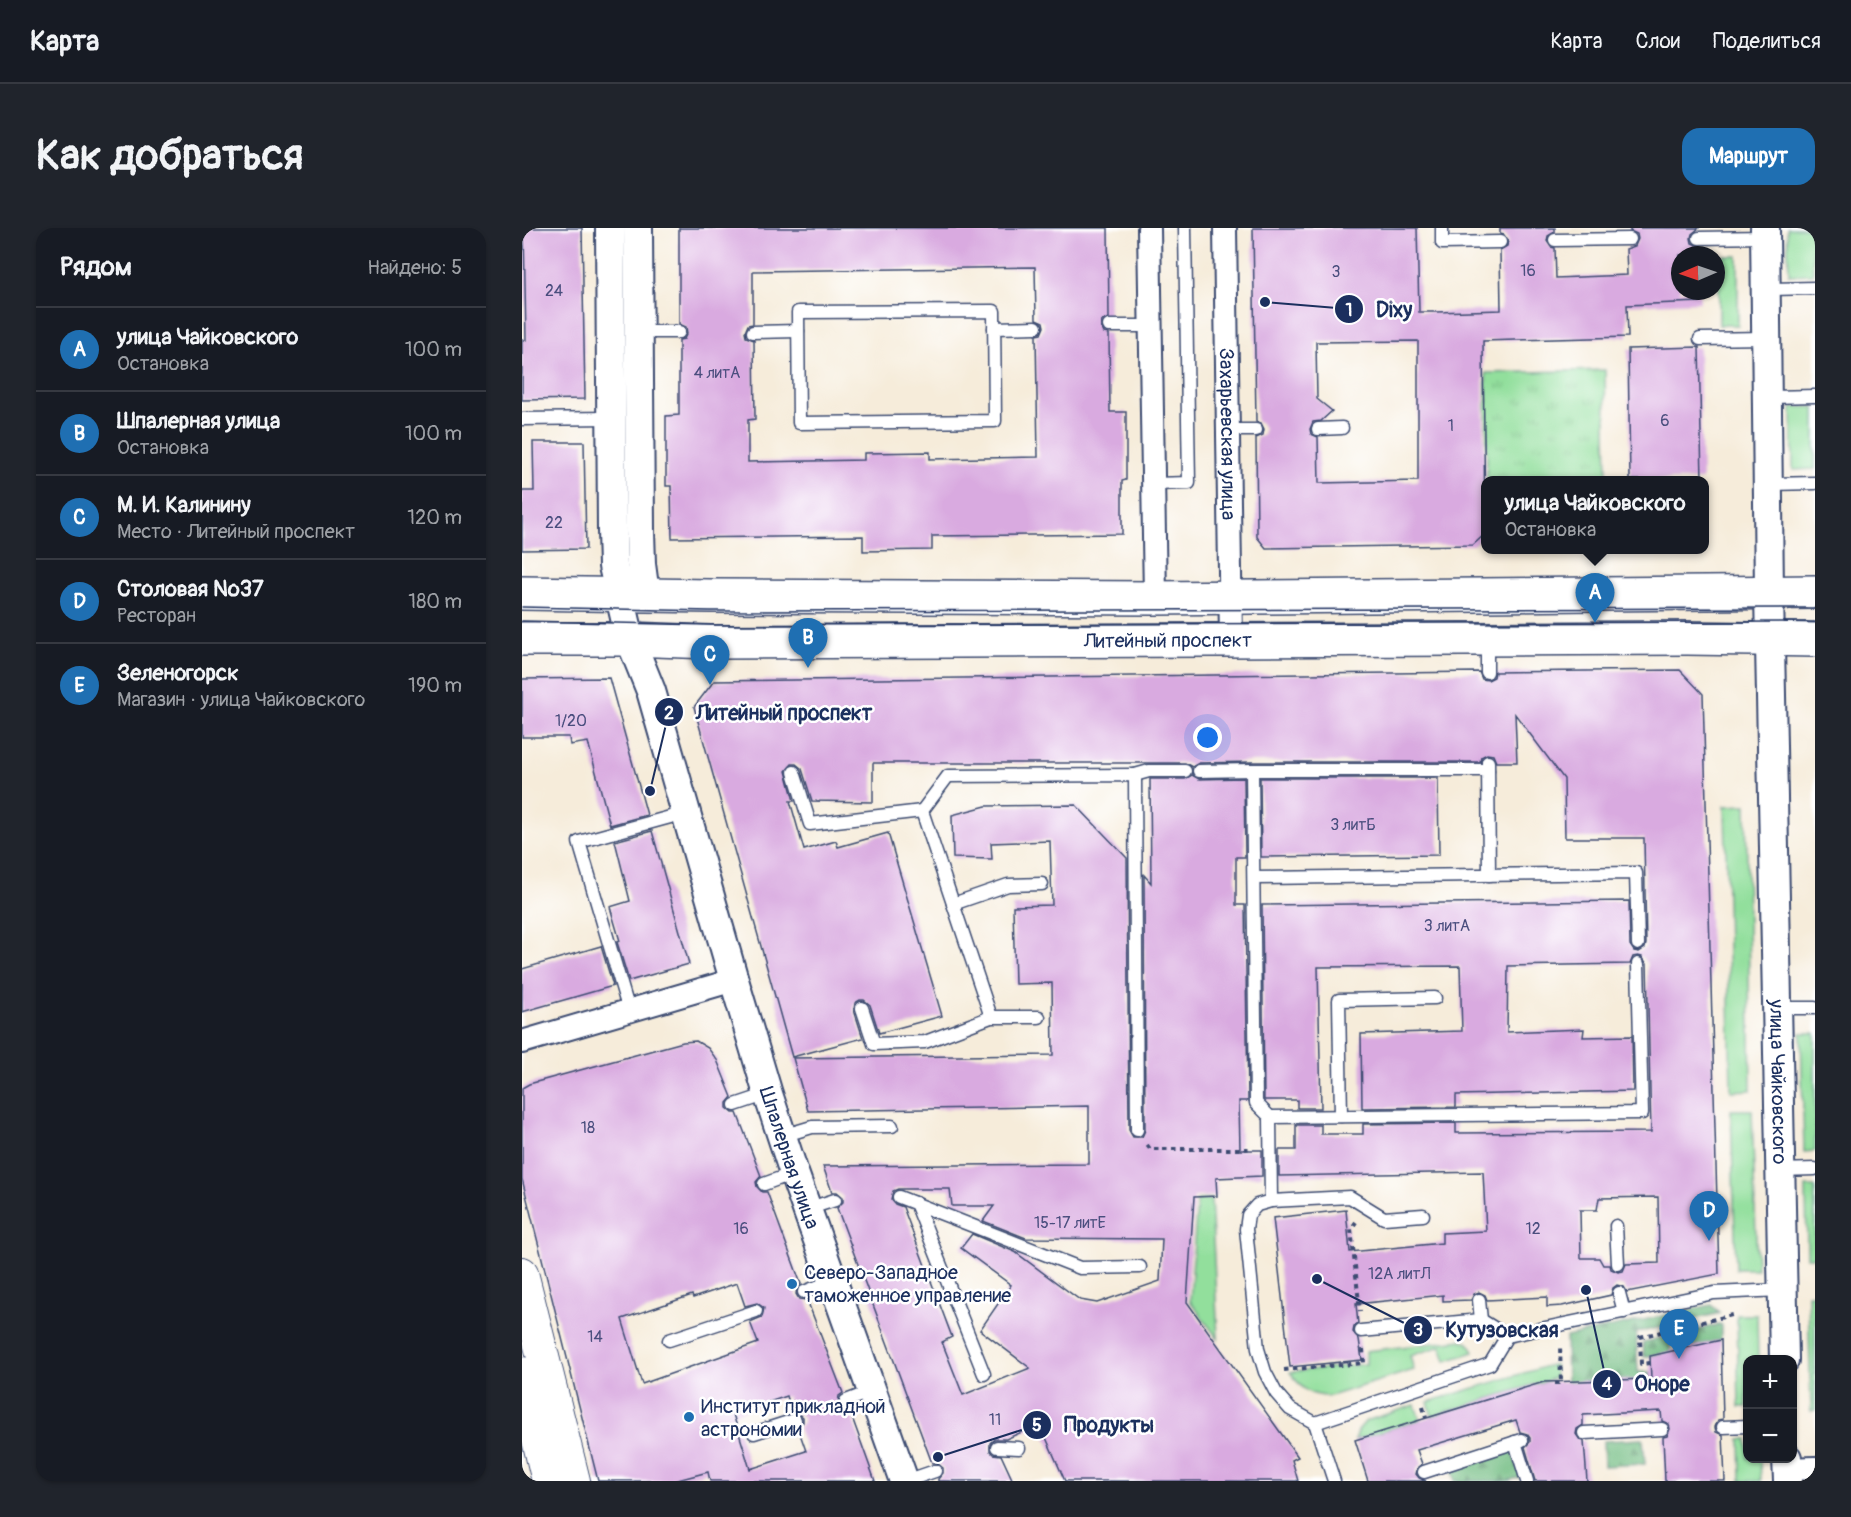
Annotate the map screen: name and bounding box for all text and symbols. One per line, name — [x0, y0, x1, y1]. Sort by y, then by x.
text: Карта — [30, 24, 99, 59]
text: Карта — [1550, 28, 1602, 55]
text: Слои — [1635, 28, 1680, 55]
text: Поделиться — [1713, 28, 1821, 55]
button: Маршрут — [1682, 128, 1815, 185]
text: Как добраться — [36, 130, 303, 182]
north arrow — [1671, 246, 1725, 300]
text: Рядом — [60, 251, 132, 283]
text: Найдено: 5 — [367, 255, 462, 280]
house number: 16 — [1520, 261, 1536, 281]
house number: 3 — [1332, 262, 1341, 282]
house number: 24 — [545, 281, 563, 301]
callout: Dixy — [1334, 290, 1424, 329]
text: Dixy — [1376, 297, 1412, 324]
text: 1 — [1345, 299, 1353, 322]
text: улица Чайковского — [117, 323, 298, 351]
text: A — [73, 337, 86, 362]
text: 100 m — [405, 337, 462, 362]
street label: Захарьевская улица — [1214, 348, 1241, 520]
text: Остановка — [117, 351, 209, 376]
house number: 4 литА — [694, 363, 740, 383]
text: Шпалерная улица — [117, 407, 280, 435]
house number: 6 — [1660, 411, 1670, 431]
house number: 1 — [1448, 416, 1454, 436]
text: B — [74, 421, 85, 446]
text: 100 m — [405, 421, 462, 446]
text: Остановка — [117, 435, 209, 460]
popup — [1481, 476, 1709, 554]
text: улица Чайковского — [1504, 489, 1686, 517]
text: М. И. Калинину — [117, 491, 251, 519]
text: C — [73, 505, 86, 530]
text: 120 m — [407, 505, 462, 530]
house number: 22 — [545, 513, 563, 533]
text: Остановка — [1504, 517, 1596, 542]
text: Место · Литейный проспект — [117, 519, 355, 544]
pin: A — [1576, 574, 1614, 623]
text: Столовая №37 — [117, 575, 264, 603]
text: D — [73, 589, 86, 614]
text: 180 m — [408, 589, 462, 614]
text: Ресторан — [117, 603, 196, 628]
pin: B — [788, 618, 828, 668]
street label: Литейный проспект — [1083, 628, 1252, 653]
pin: C — [690, 636, 729, 685]
text: Зеленогорск — [117, 659, 239, 687]
text: E — [74, 673, 85, 698]
text: 190 m — [408, 673, 462, 698]
text: Магазин · улица Чайковского — [117, 687, 365, 712]
callout: Литейный проспект — [654, 693, 884, 732]
text: Литейный проспект — [695, 700, 873, 727]
text: 2 — [664, 702, 674, 725]
house number: 1/20 — [555, 711, 587, 731]
your location — [1193, 723, 1222, 752]
house number: 3 литБ — [1330, 815, 1376, 835]
house number: 3 литА — [1424, 916, 1470, 936]
street label: улица Чайковского — [1764, 998, 1792, 1165]
street label: Шпалерная улица — [753, 1084, 825, 1232]
house number: 18 — [581, 1118, 595, 1138]
pin: D — [1690, 1192, 1728, 1241]
house number: 15-17 литЕ — [1034, 1213, 1106, 1233]
house number: 16 — [733, 1219, 749, 1239]
house number: 12 — [1525, 1219, 1541, 1239]
place label: Северо-Западное таможенное управление — [804, 1260, 1011, 1308]
house number: 12А литЛ — [1368, 1264, 1430, 1284]
marker: Северо-Западное таможенное управление — [785, 1277, 799, 1291]
callout: Кутузовская — [1403, 1310, 1571, 1349]
pin: E — [1660, 1310, 1698, 1359]
text: Кутузовская — [1445, 1317, 1559, 1344]
text: 3 — [1413, 1319, 1423, 1342]
house number: 14 — [587, 1327, 603, 1347]
map controls — [1743, 1355, 1797, 1463]
button: + — [1743, 1355, 1797, 1409]
callout: Оноре — [1592, 1364, 1702, 1403]
text: Оноре — [1634, 1371, 1690, 1398]
text: 4 — [1602, 1373, 1613, 1396]
place label: Институт прикладной астрономии — [701, 1394, 886, 1442]
callout: Продукты — [1022, 1405, 1166, 1444]
button: − — [1743, 1409, 1797, 1463]
marker: Институт прикладной астрономии — [682, 1410, 696, 1424]
house number: 11 — [989, 1410, 1001, 1430]
text: Продукты — [1064, 1412, 1154, 1439]
text: 5 — [1032, 1414, 1042, 1437]

